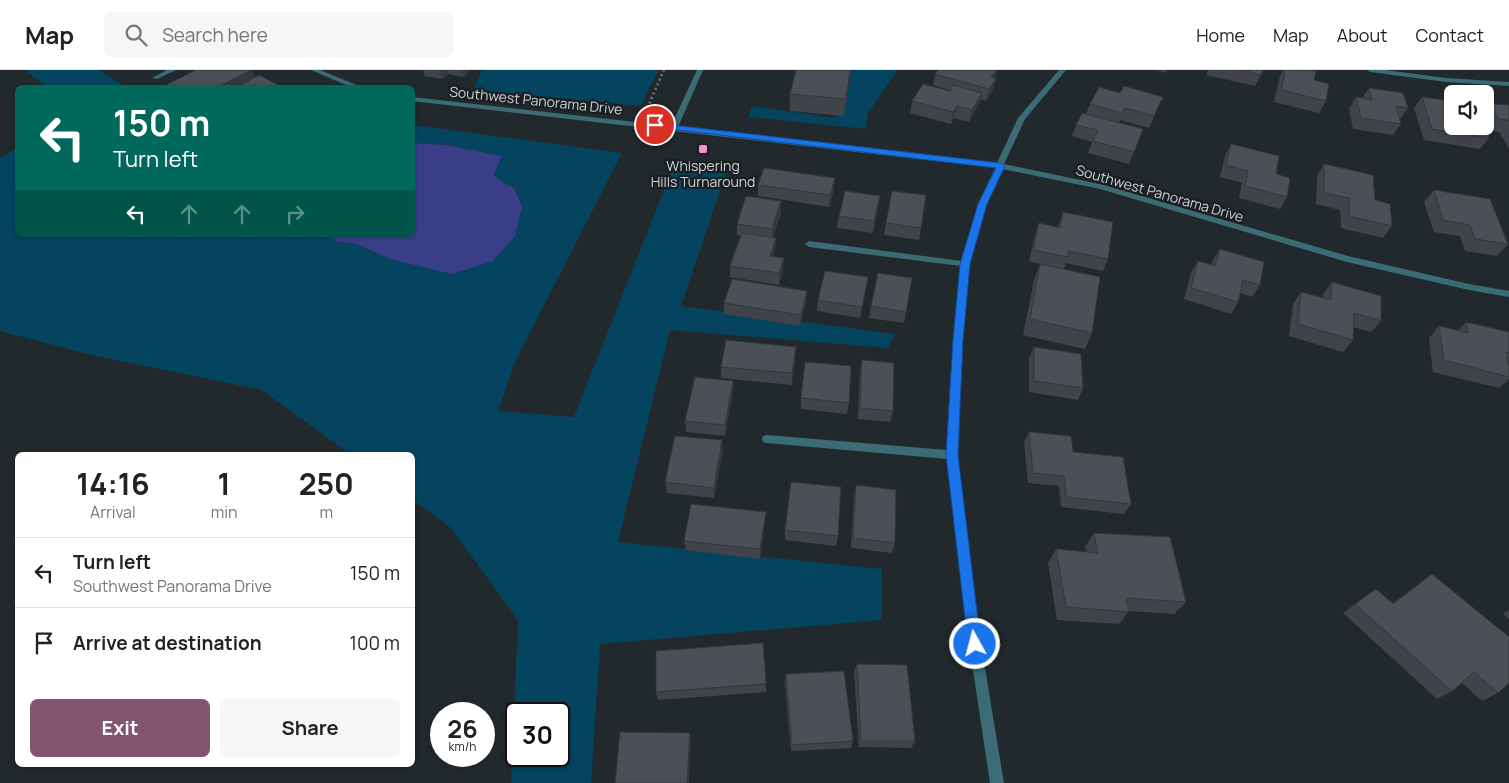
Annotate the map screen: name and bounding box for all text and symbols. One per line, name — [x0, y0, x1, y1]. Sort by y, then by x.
search box — [104, 12, 454, 57]
text: Map — [25, 18, 74, 51]
icon: search — [122, 21, 150, 49]
text: Search here — [162, 22, 268, 48]
text: Home — [1196, 23, 1245, 47]
text: Map — [1273, 23, 1309, 47]
text: About — [1337, 23, 1387, 47]
text: Contact — [1415, 23, 1484, 47]
street label: Southwest Panorama Drive — [449, 81, 623, 119]
map controls — [1444, 85, 1494, 135]
button: sound — [1444, 85, 1494, 135]
text: 150 m — [113, 99, 210, 147]
pin — [634, 104, 676, 146]
icon: left — [30, 105, 95, 170]
icon: arrive — [641, 111, 669, 139]
marker: Whispering Hills Turnaround — [697, 143, 709, 155]
text: Turn left — [113, 144, 198, 174]
place label: Whispering Hills Turnaround — [651, 156, 755, 191]
street label: Southwest Panorama Drive — [1074, 160, 1246, 226]
icon: left — [122, 200, 150, 228]
icon: ahead — [175, 200, 203, 228]
icon: ahead — [228, 200, 256, 228]
icon: right — [281, 200, 309, 228]
text: 14:16 — [76, 463, 150, 504]
text: 1 — [218, 463, 231, 504]
text: 250 — [299, 463, 354, 504]
text: Arrival — [90, 501, 136, 523]
text: min — [211, 501, 238, 523]
text: m — [319, 501, 333, 523]
text: Turn left — [73, 549, 151, 575]
icon: left — [30, 559, 58, 587]
text: 150 m — [350, 560, 400, 586]
text: Southwest Panorama Drive — [73, 575, 272, 597]
position arrow — [948, 617, 1000, 669]
icon: arrive — [30, 629, 58, 657]
text: Arrive at destination — [73, 630, 262, 656]
text: 100 m — [349, 630, 400, 656]
button: Exit — [30, 699, 210, 757]
button: Share — [220, 699, 400, 757]
speed limit sign: 30 — [505, 702, 570, 767]
text: 26 — [447, 711, 478, 746]
text: km/h — [449, 738, 476, 755]

